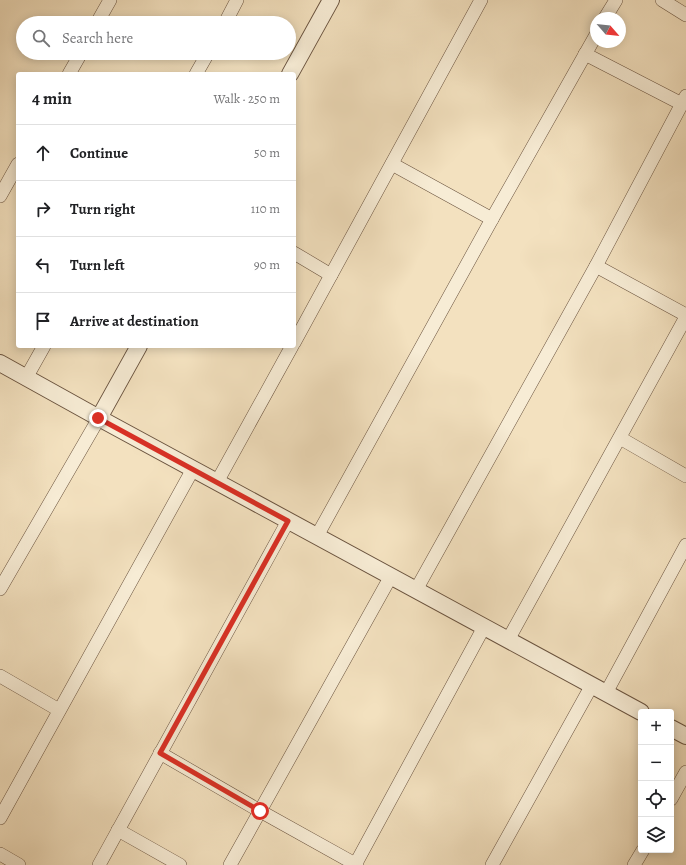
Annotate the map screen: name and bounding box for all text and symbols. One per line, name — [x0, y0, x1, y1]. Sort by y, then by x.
north arrow — [590, 12, 626, 48]
search box — [16, 16, 296, 60]
icon: search — [30, 27, 52, 49]
text: Search here — [62, 28, 133, 48]
text: 4 min — [32, 87, 72, 110]
text: Walk · 250 m — [213, 90, 280, 107]
icon: ahead — [32, 142, 54, 164]
text: Continue — [70, 143, 128, 163]
text: 50 m — [254, 144, 280, 161]
icon: right — [32, 198, 54, 220]
text: Turn right — [70, 199, 135, 219]
text: 110 m — [251, 200, 280, 217]
icon: left — [32, 254, 54, 276]
text: Turn left — [70, 255, 125, 275]
text: 90 m — [254, 256, 280, 273]
icon: arrive — [32, 310, 54, 332]
text: Arrive at destination — [70, 311, 199, 331]
route end — [89, 409, 107, 427]
map controls — [638, 709, 674, 853]
button: + — [638, 709, 674, 745]
button: − — [638, 745, 674, 781]
button: locate — [638, 781, 674, 817]
route start — [251, 802, 269, 820]
button: layers — [638, 817, 674, 853]

